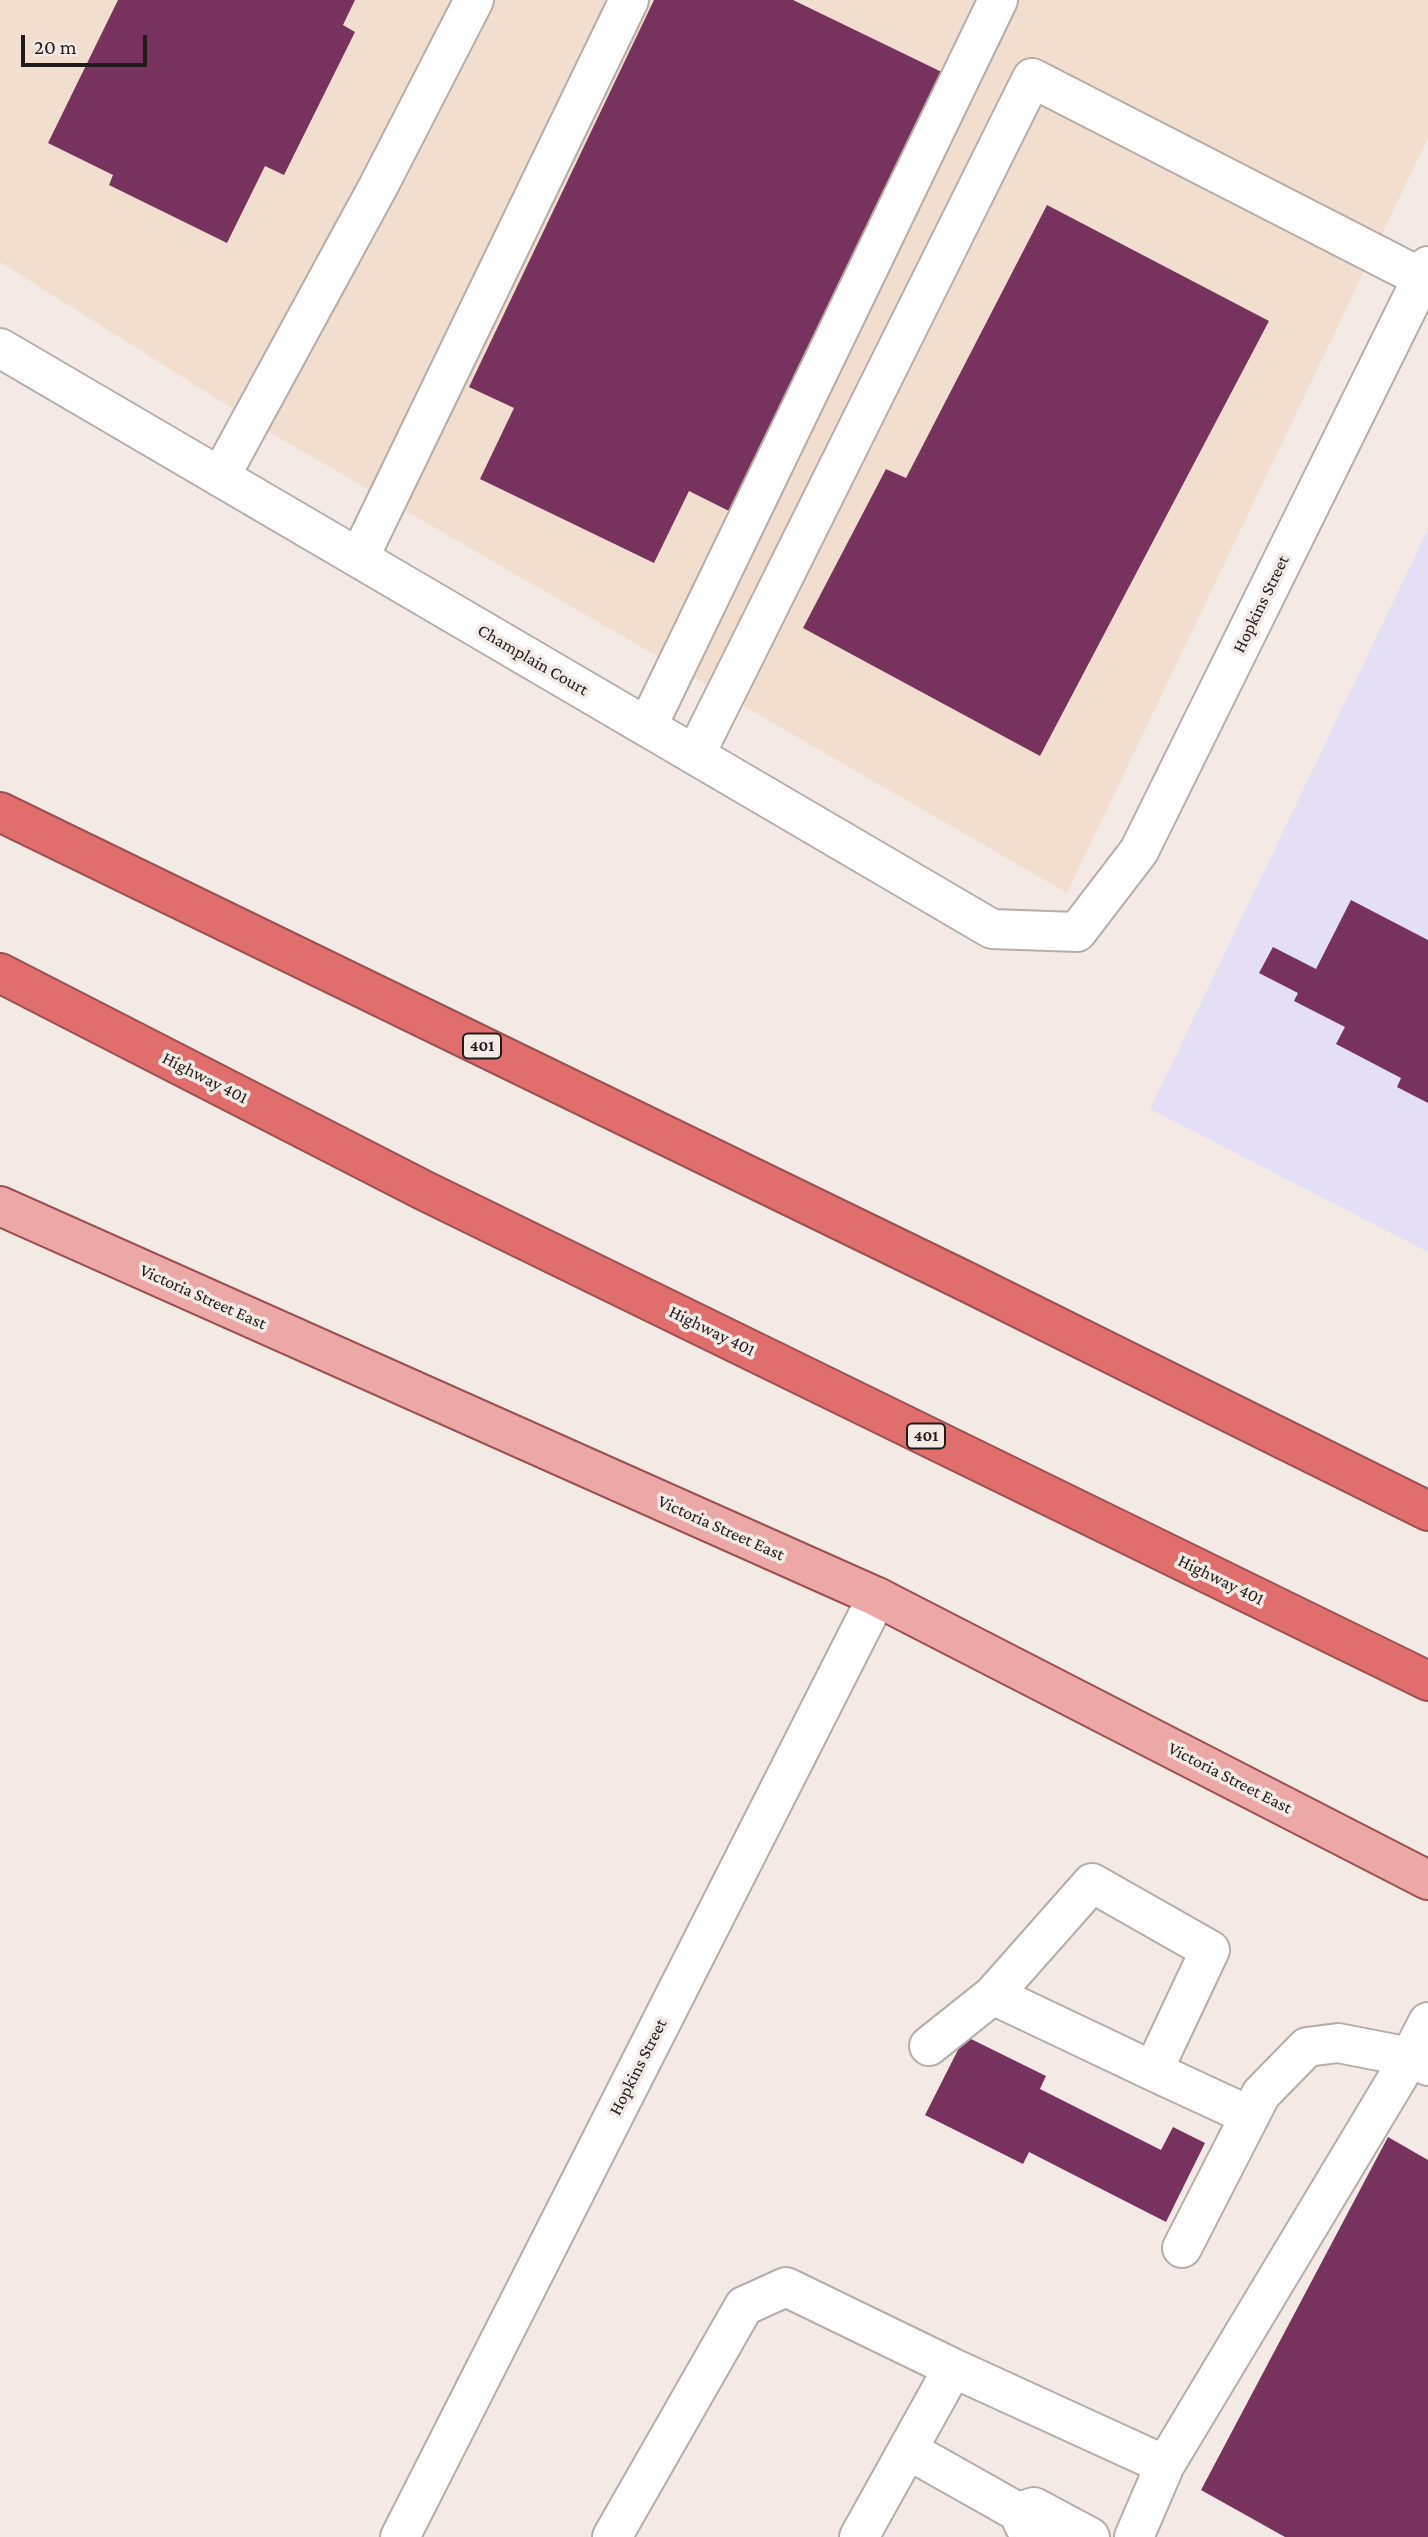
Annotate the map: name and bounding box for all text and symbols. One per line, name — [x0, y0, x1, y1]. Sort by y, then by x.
scale bar — [24, 21, 150, 65]
text: 20 m — [34, 35, 77, 59]
street label: Hopkins Street — [1228, 552, 1294, 656]
street label: Champlain Court — [474, 619, 592, 701]
road number: 401 — [463, 1034, 501, 1058]
street label: Highway 401 — [159, 1047, 251, 1109]
street label: Victoria Street East — [136, 1259, 270, 1335]
street label: Highway 401 — [665, 1301, 759, 1361]
road number: 401 — [907, 1424, 945, 1448]
street label: Victoria Street East — [654, 1490, 788, 1566]
street label: Highway 401 — [1174, 1550, 1268, 1610]
street label: Victoria Street East — [1164, 1737, 1296, 1819]
street label: Hopkins Street — [604, 2015, 672, 2119]

